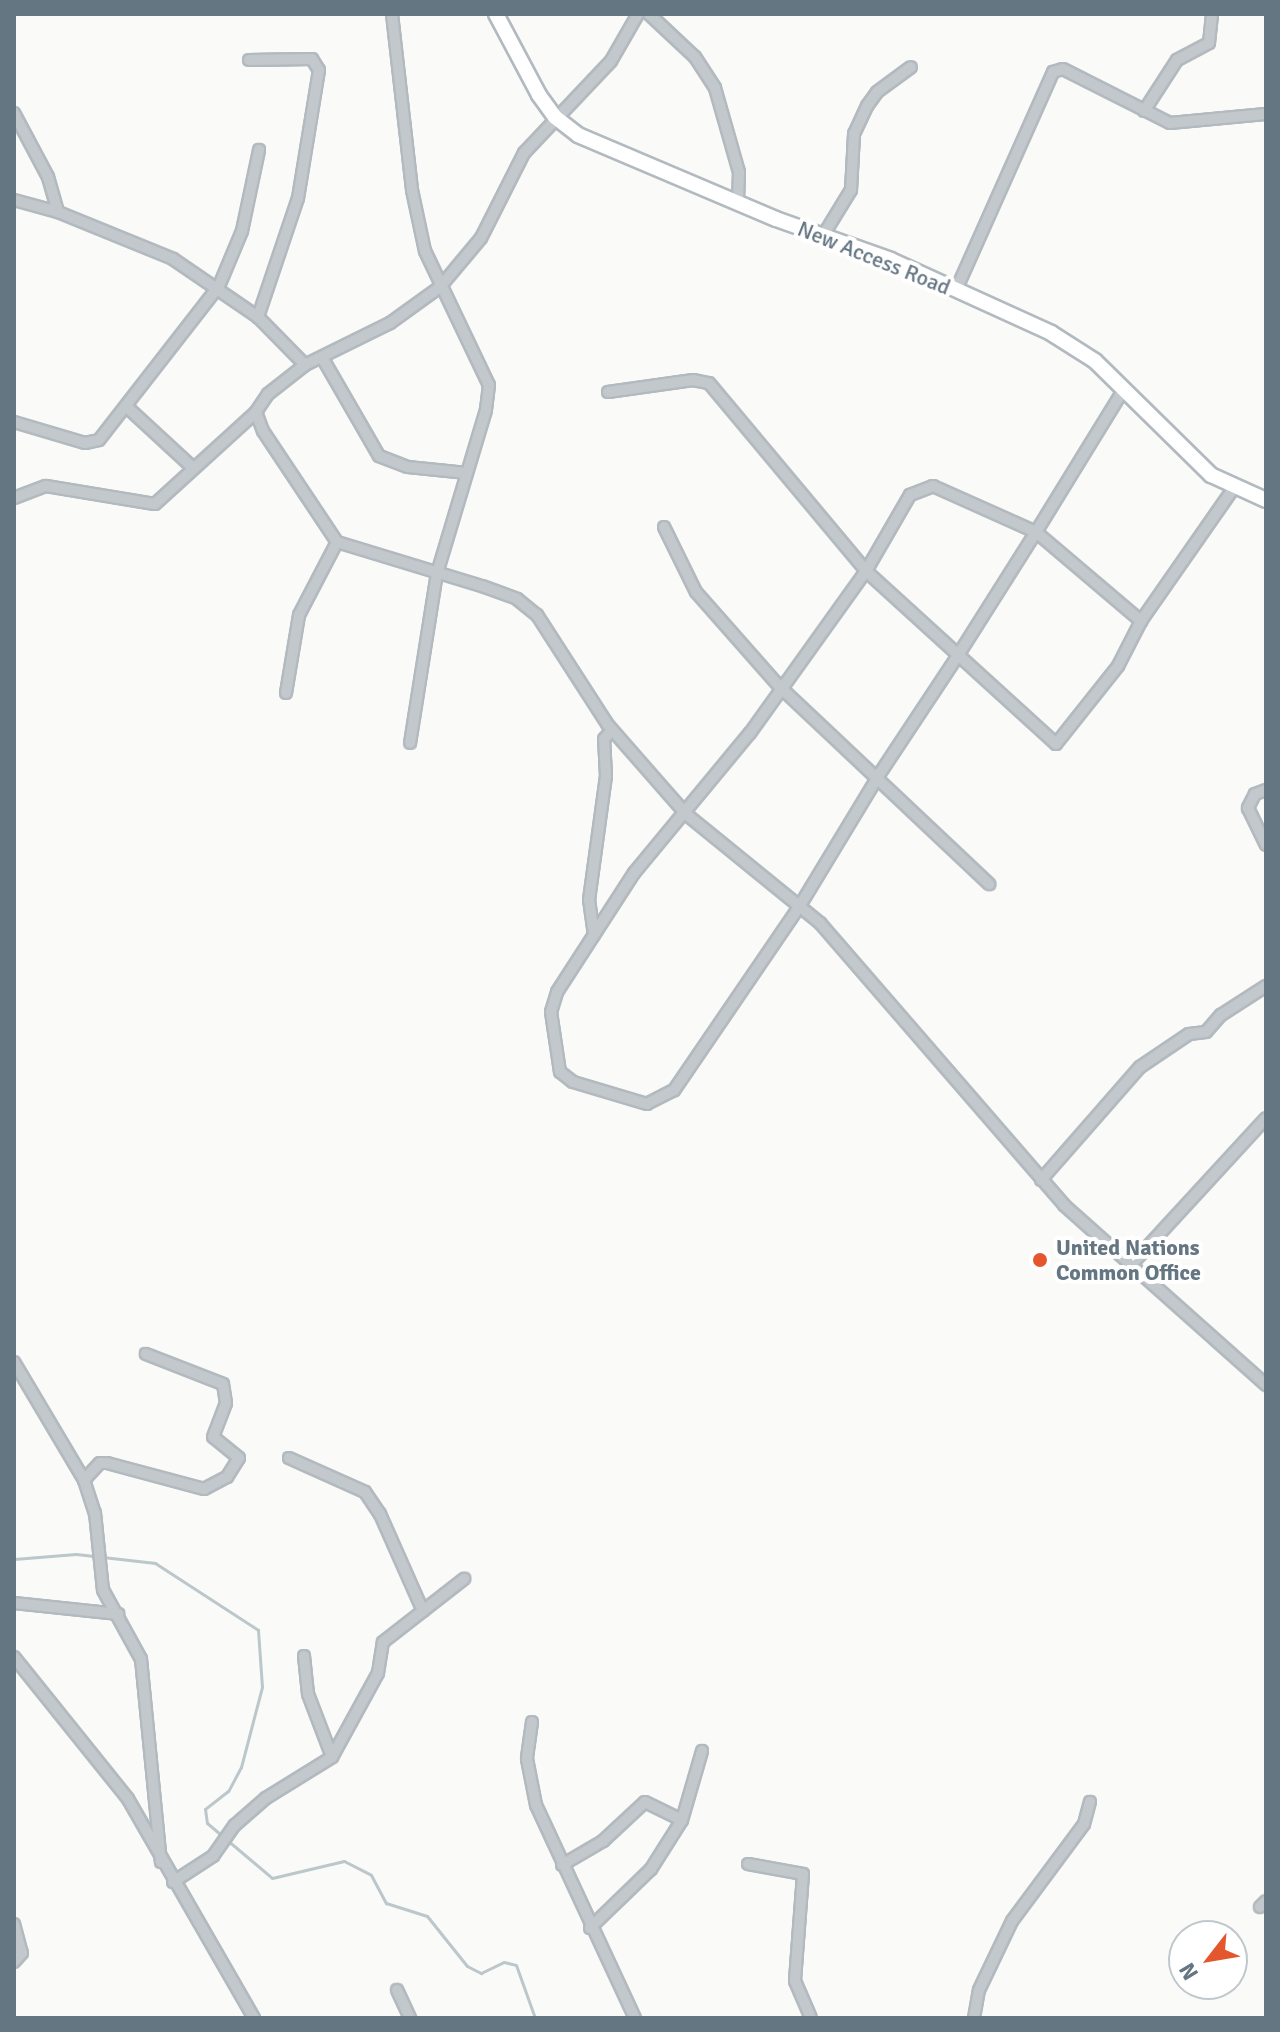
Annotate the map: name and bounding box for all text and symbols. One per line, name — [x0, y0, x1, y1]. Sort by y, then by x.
street label: New Access Road — [794, 215, 954, 301]
place label: United Nations Common Office — [1056, 1234, 1201, 1286]
marker: United Nations Common Office — [1031, 1251, 1049, 1269]
north arrow — [1168, 1920, 1248, 2000]
text: N — [1173, 1958, 1204, 1985]

